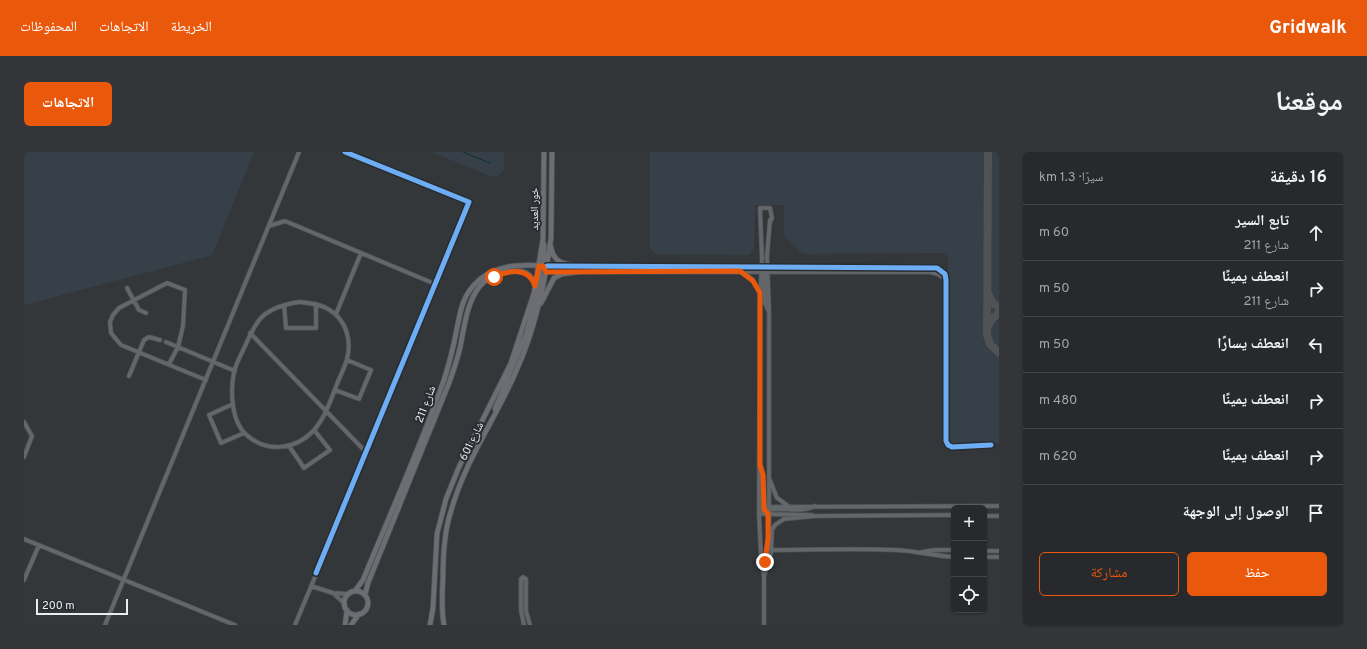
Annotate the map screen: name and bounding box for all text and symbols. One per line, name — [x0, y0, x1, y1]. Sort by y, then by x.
text: Gridwalk — [1269, 16, 1347, 40]
text: المحفوظات — [20, 19, 77, 36]
text: الاتجاهات — [99, 19, 149, 36]
text: الخريطة — [171, 19, 212, 36]
button: الاتجاهات — [24, 82, 112, 126]
text: موقعنا — [1275, 85, 1343, 121]
text: 16 دقيقة — [1270, 167, 1327, 189]
text: سيرًا · 1.3 km — [1039, 170, 1103, 186]
street label: خور العديد — [528, 188, 542, 230]
text: تابع السير — [1235, 212, 1289, 231]
icon: ahead — [1305, 222, 1327, 244]
text: 60 m — [1039, 225, 1069, 241]
text: شارع 211 — [1244, 238, 1289, 254]
route start — [485, 268, 503, 286]
text: انعطف يمينًا — [1222, 268, 1289, 287]
icon: right — [1305, 278, 1327, 300]
text: 50 m — [1039, 281, 1069, 297]
text: شارع 211 — [1244, 294, 1289, 310]
icon: left — [1305, 334, 1327, 356]
text: انعطف يسارًا — [1217, 335, 1289, 354]
text: 50 m — [1039, 337, 1069, 353]
street label: شارع 211 — [413, 384, 439, 425]
icon: right — [1305, 390, 1327, 412]
text: انعطف يمينًا — [1222, 391, 1289, 410]
text: 480 m — [1039, 393, 1077, 409]
street label: شارع 601 — [457, 420, 487, 463]
icon: right — [1305, 446, 1327, 468]
text: انعطف يمينًا — [1222, 447, 1289, 466]
text: 620 m — [1039, 449, 1077, 465]
icon: arrive — [1305, 502, 1327, 524]
text: الوصول إلى الوجهة — [1183, 503, 1289, 522]
map controls — [951, 505, 987, 613]
button: + — [951, 505, 987, 541]
button: − — [951, 541, 987, 577]
button: مشاركة — [1039, 552, 1179, 596]
button: حفظ — [1187, 552, 1327, 596]
route end — [756, 553, 774, 571]
button: locate — [951, 577, 987, 613]
scale bar — [36, 597, 128, 616]
text: 200 m — [42, 599, 75, 613]

